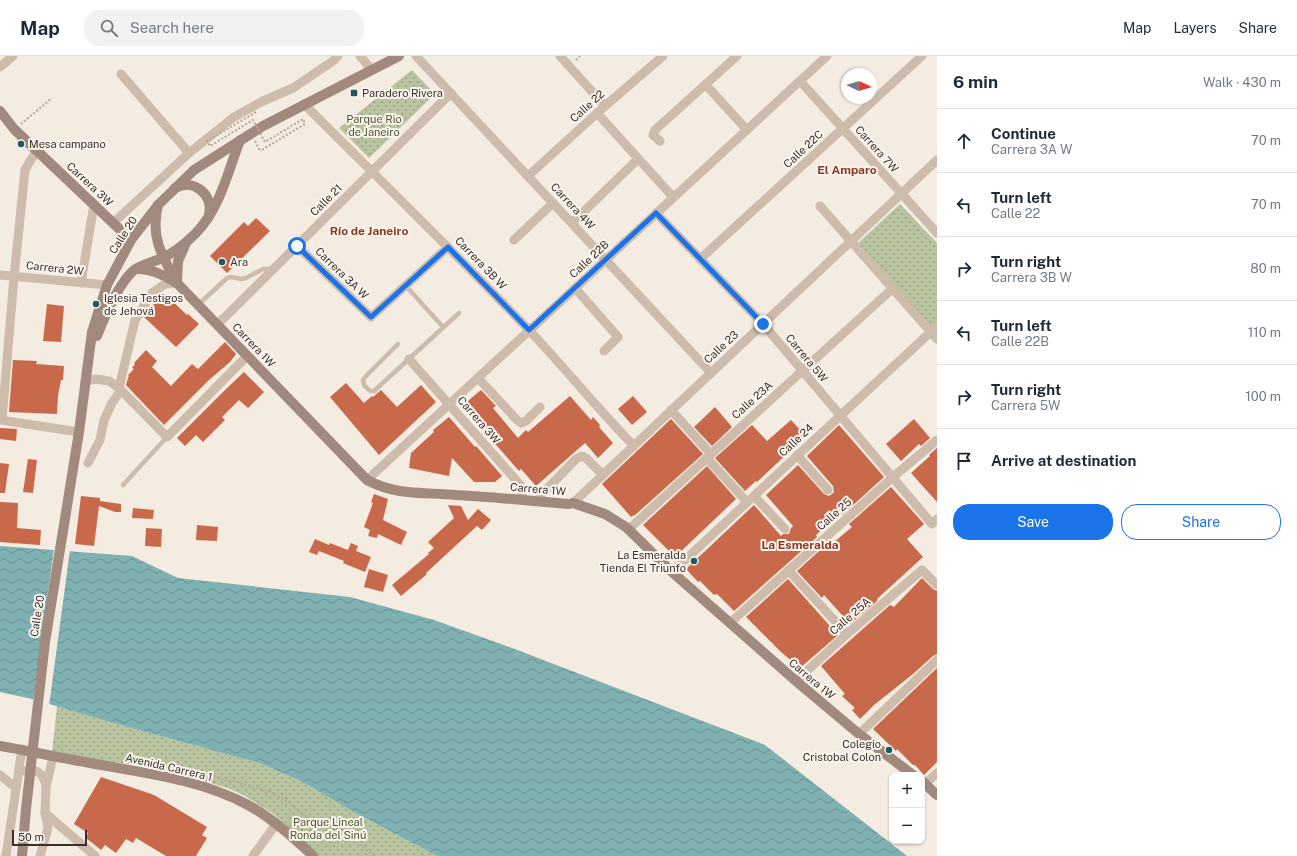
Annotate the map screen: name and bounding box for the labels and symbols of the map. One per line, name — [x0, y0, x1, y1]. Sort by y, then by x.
north arrow — [841, 68, 877, 104]
place label: Paradero Rivera — [362, 87, 443, 99]
street label: Calle 22 — [567, 87, 607, 124]
marker: Paradero Rivera — [349, 88, 359, 98]
park label: Parque Rio de Janeiro — [346, 113, 402, 138]
street label: Carrera 7W — [853, 123, 901, 175]
street label: Calle 22C — [781, 128, 825, 170]
place label: Mesa campano — [29, 138, 106, 150]
marker: Mesa campano — [16, 139, 26, 149]
street label: Carrera 3W — [64, 160, 116, 209]
district label: El Amparo — [817, 163, 877, 177]
street label: Carrera 4W — [549, 180, 598, 232]
street label: Calle 21 — [308, 182, 344, 218]
street label: Calle 20 — [107, 214, 140, 256]
district label: Río de Janeiro — [330, 224, 408, 238]
street label: Carrera 3B W — [453, 234, 509, 292]
route start — [288, 237, 306, 255]
street label: Calle 22B — [567, 238, 611, 280]
street label: Carrera 3A W — [313, 245, 371, 302]
place label: Ara — [230, 256, 248, 268]
marker: Ara — [217, 257, 227, 267]
street label: Carrera 2W — [25, 259, 85, 277]
place label: Iglesia Testigos de Jehová — [104, 292, 183, 317]
marker: Iglesia Testigos de Jehová — [91, 299, 101, 309]
route end — [754, 315, 772, 333]
street label: Carrera 1W — [230, 321, 278, 370]
street label: Calle 23 — [702, 328, 741, 366]
street label: Carrera 5W — [784, 332, 831, 385]
street label: Calle 23A — [729, 379, 775, 421]
street label: Carrera 3W — [455, 394, 503, 446]
street label: Calle 24 — [777, 421, 816, 459]
street label: Carrera 1W — [510, 481, 567, 497]
street label: Calle 25 — [814, 495, 854, 533]
district label: La Esmeralda — [761, 538, 839, 552]
place label: La Esmeralda Tienda El Triunfo — [600, 549, 686, 574]
marker: La Esmeralda Tienda El Triunfo — [689, 556, 699, 566]
street label: Calle 20 — [28, 594, 46, 638]
street label: Calle 25A — [827, 595, 873, 637]
street label: Carrera 1W — [787, 656, 838, 702]
place label: Colegio Cristobal Colon — [803, 738, 881, 763]
marker: Colegio Cristobal Colon — [884, 745, 894, 755]
street label: Avenida Carrera 1 — [124, 751, 214, 783]
park label: Parque Lineal Ronda del Sinú — [290, 816, 366, 841]
scale bar — [12, 828, 87, 847]

